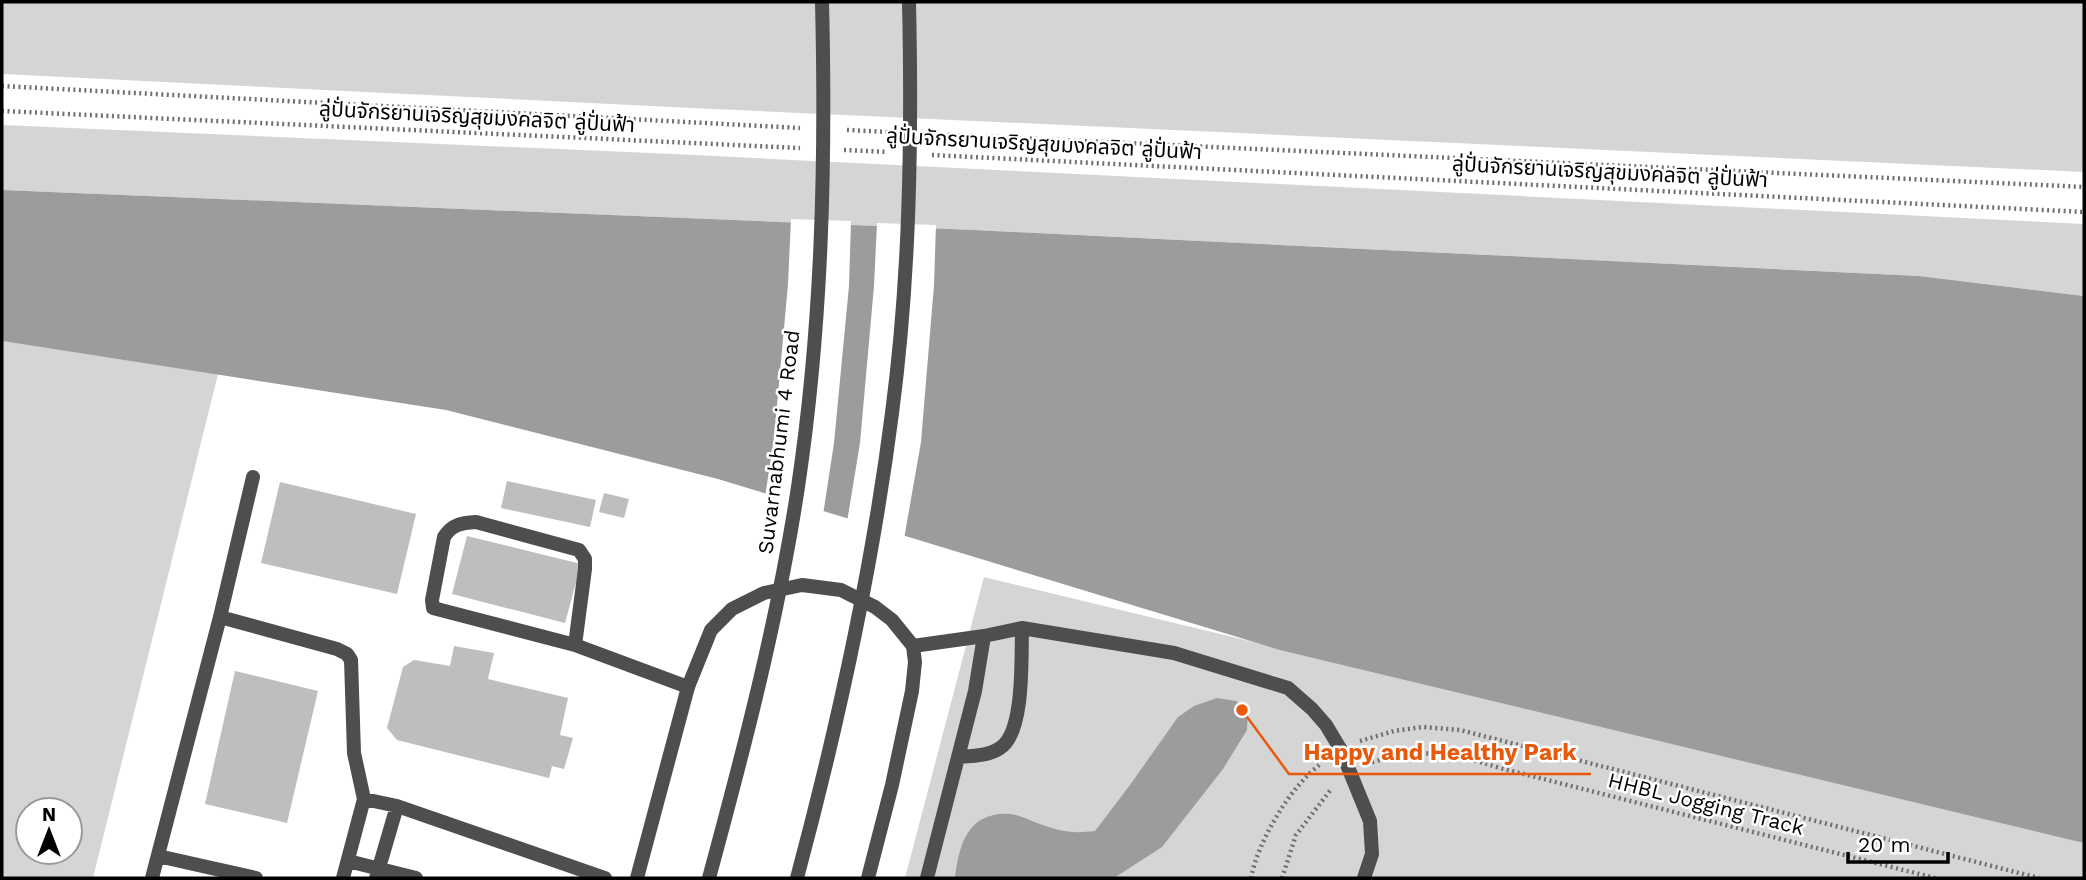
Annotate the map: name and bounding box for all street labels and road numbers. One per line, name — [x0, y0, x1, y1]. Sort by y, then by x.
street label: ลู่ปั่นจักรยานเจริญสุขมงคลจิต ลู่ปั่นฟ้า — [318, 95, 636, 138]
street label: ลู่ปั่นจักรยานเจริญสุขมงคลจิต ลู่ปั่นฟ้า — [885, 122, 1203, 165]
street label: ลู่ปั่นจักรยานเจริญสุขมงคลจิต ลู่ปั่นฟ้า — [1451, 150, 1769, 193]
street label: Suvarnabhumi 4 Road — [752, 329, 805, 555]
street label: HHBL Jogging Track — [1605, 767, 1807, 840]

